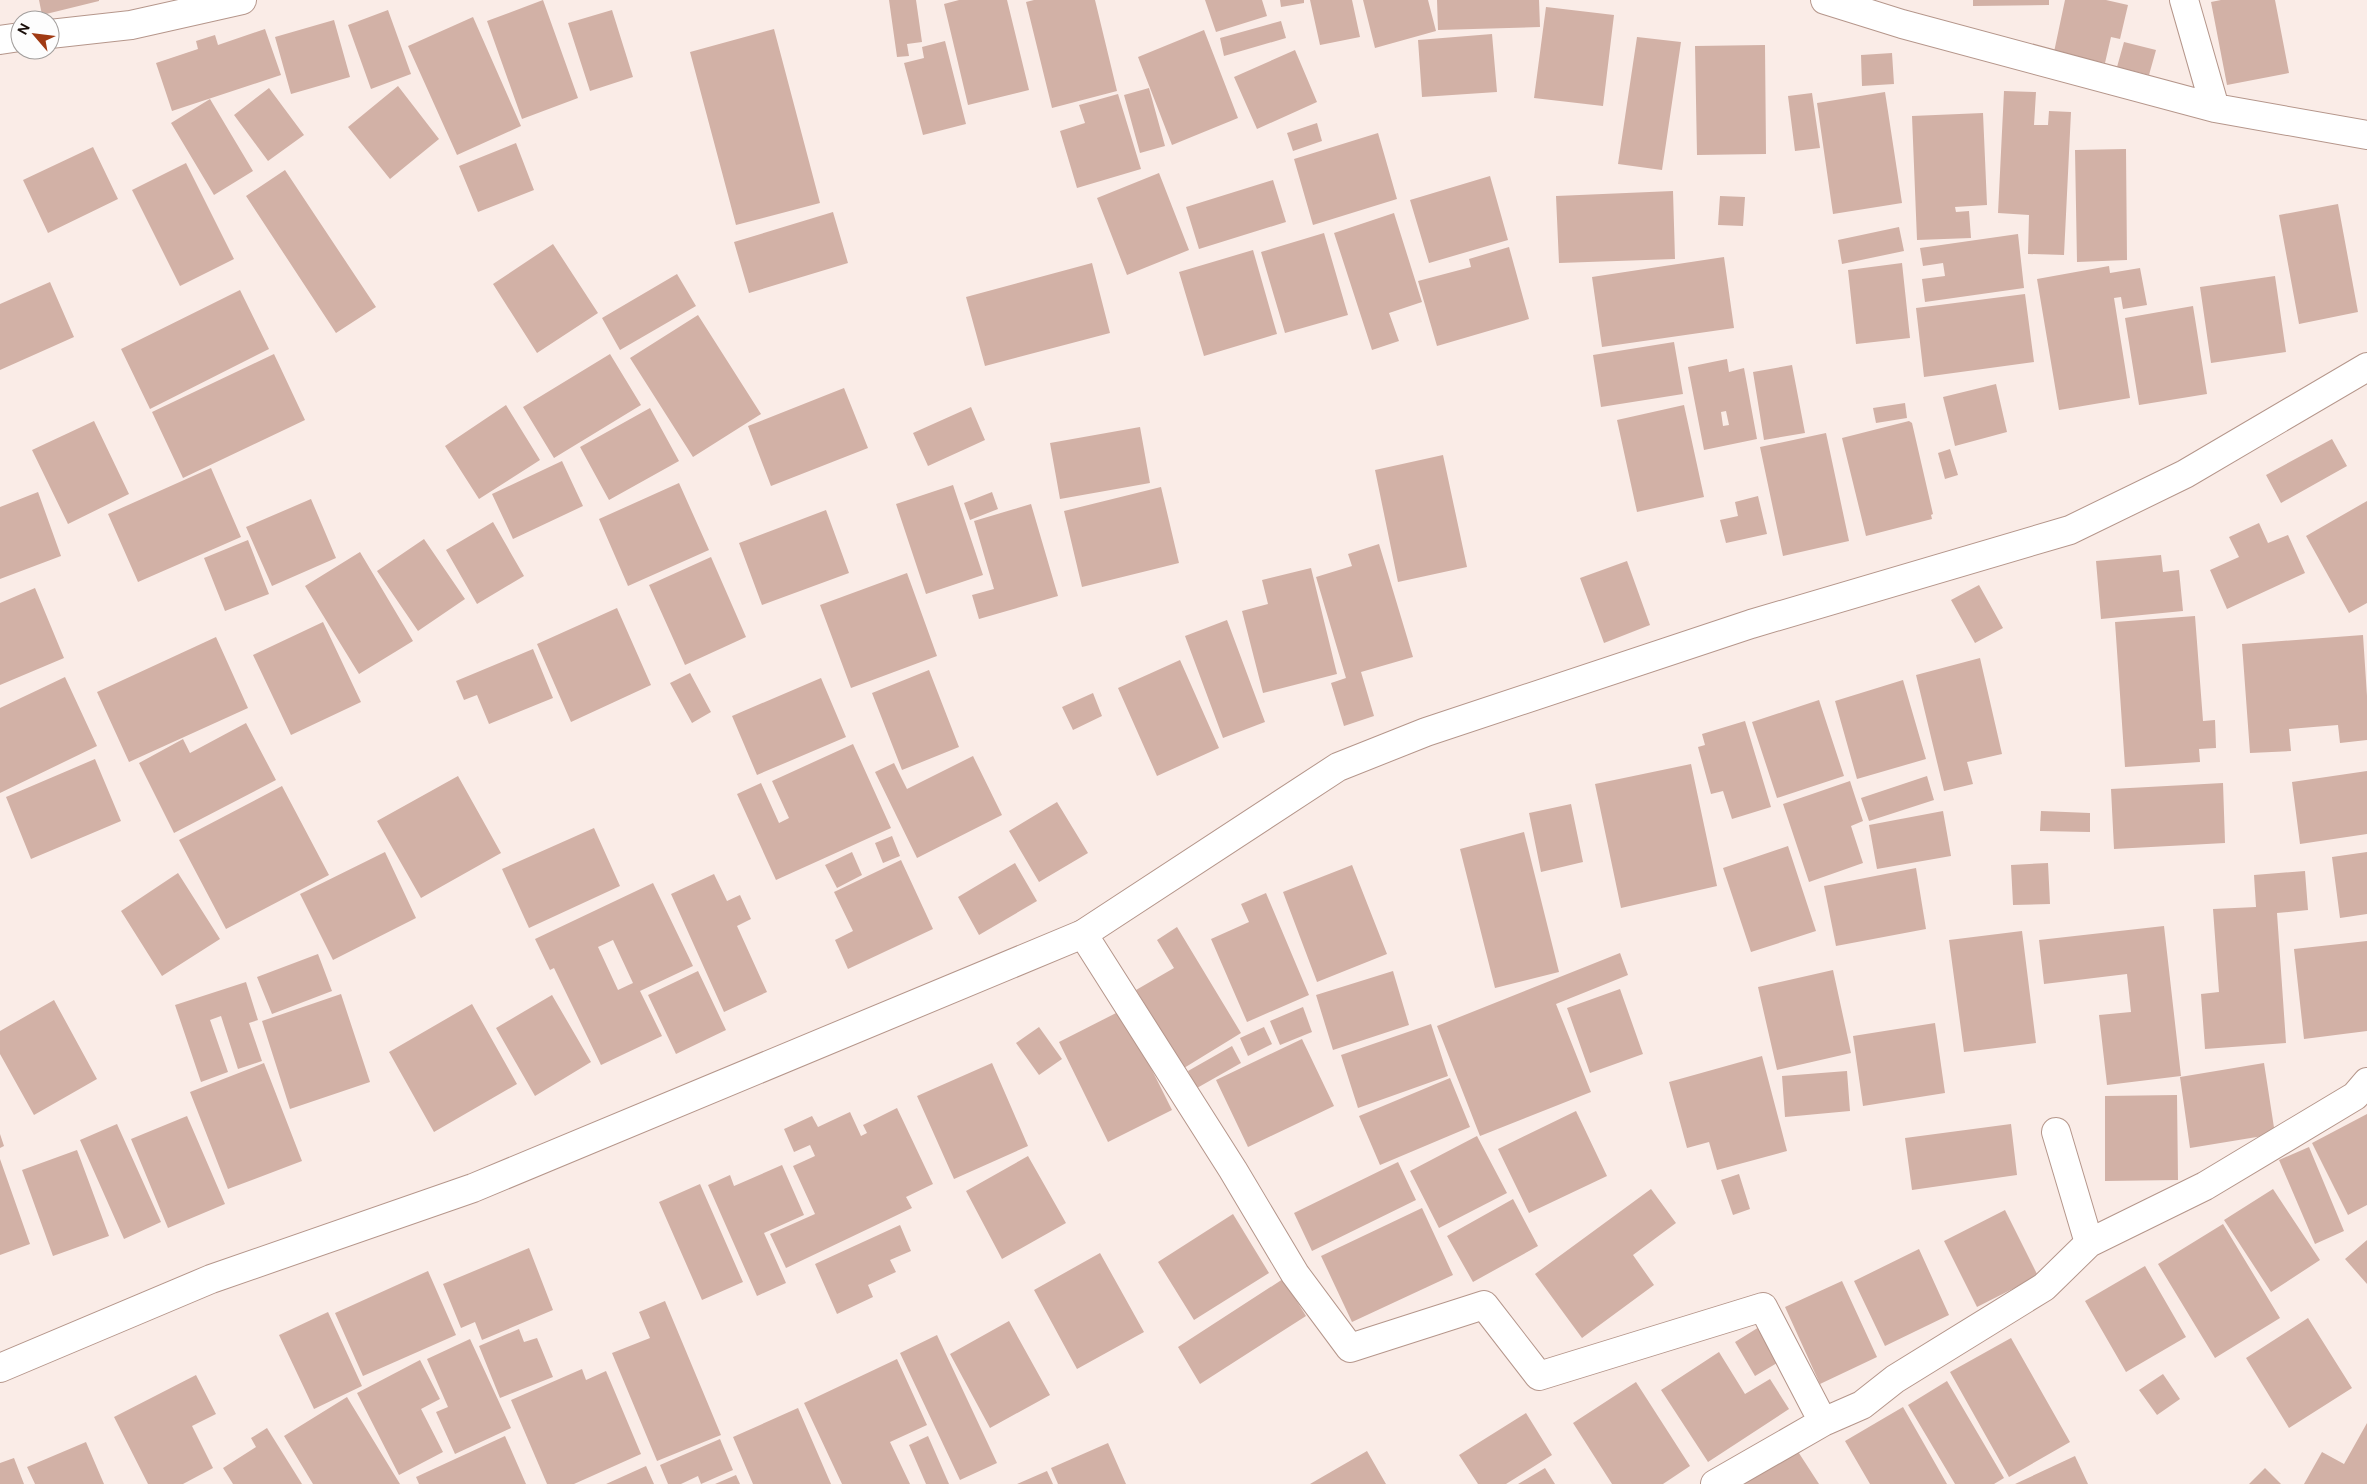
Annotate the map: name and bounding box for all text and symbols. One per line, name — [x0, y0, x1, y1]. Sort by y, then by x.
north arrow — [10, 10, 60, 60]
text: N — [13, 20, 34, 38]

